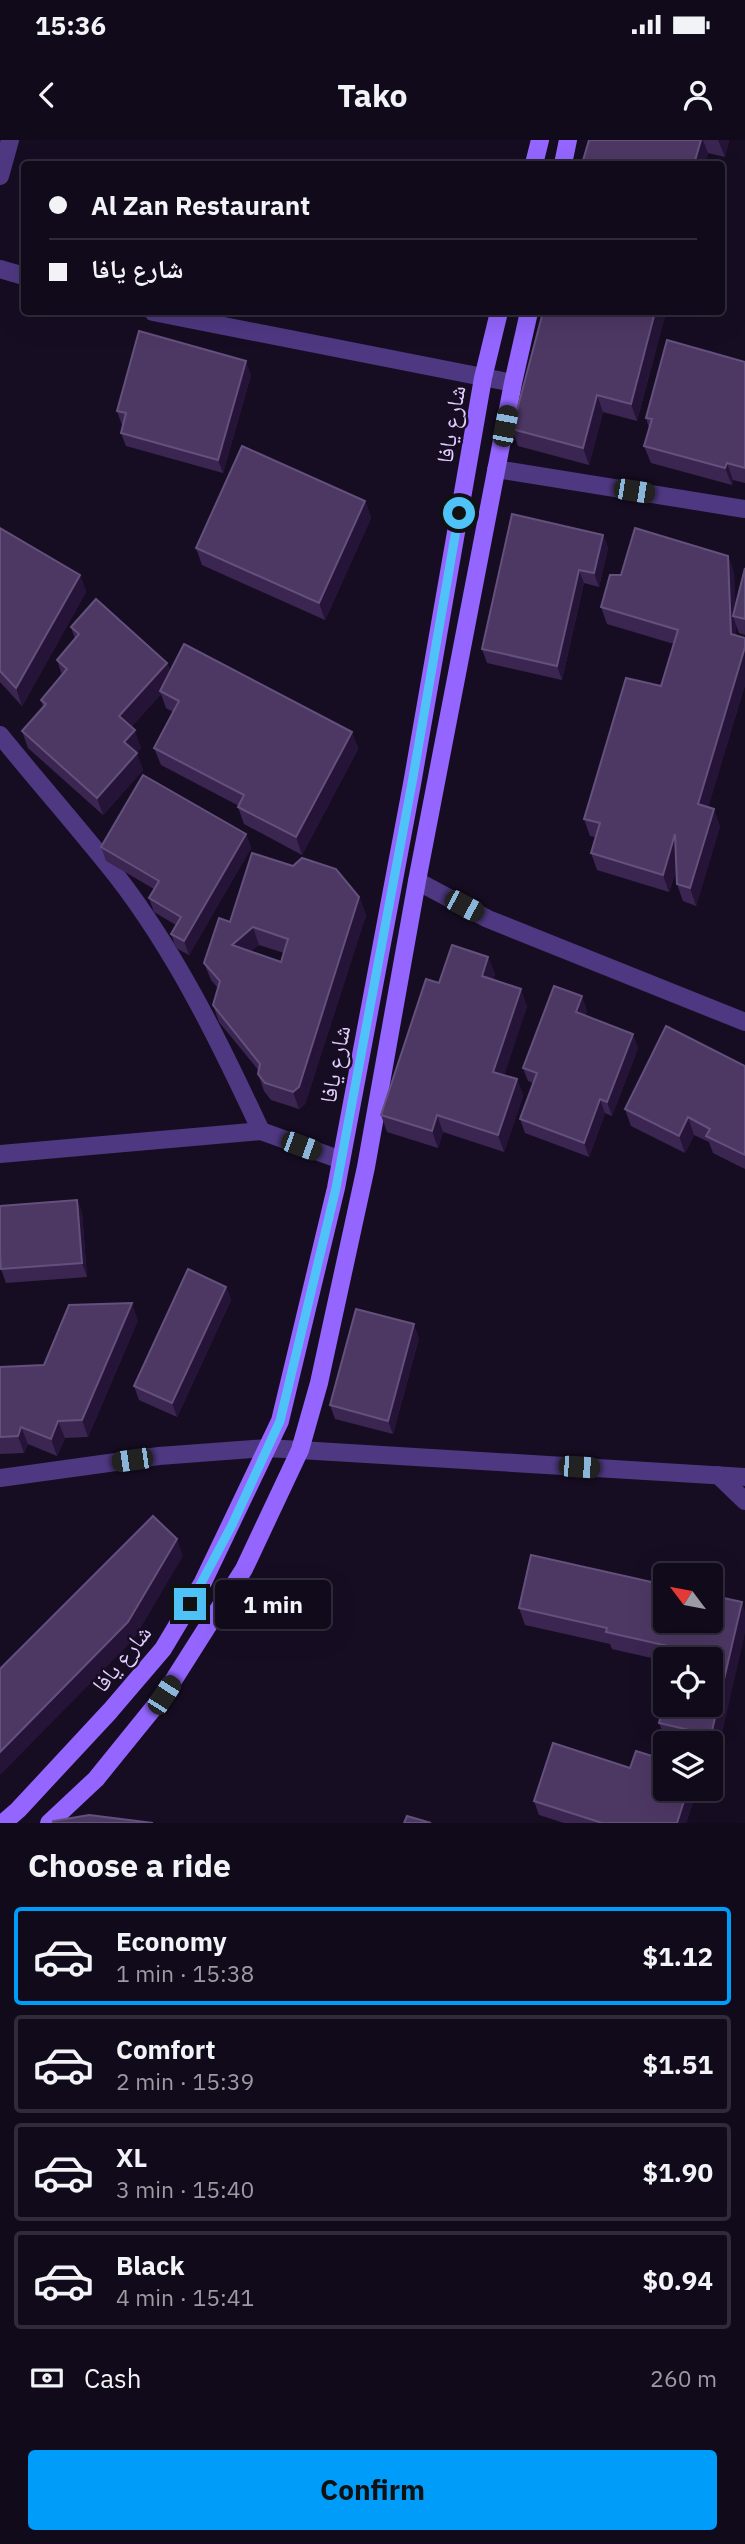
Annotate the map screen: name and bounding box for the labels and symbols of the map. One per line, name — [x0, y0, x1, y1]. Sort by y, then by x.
street label: شارع يافا — [428, 383, 473, 465]
car — [491, 403, 520, 449]
car — [612, 477, 657, 505]
route start — [443, 497, 475, 529]
car — [441, 887, 488, 925]
street label: شارع يافا — [312, 1023, 357, 1106]
car — [278, 1129, 325, 1163]
car — [110, 1447, 155, 1473]
car — [558, 1455, 601, 1479]
north arrow — [653, 1563, 723, 1633]
callout: 1 min — [214, 1580, 330, 1628]
route end — [174, 1588, 206, 1620]
street label: شارع يافا — [85, 1618, 158, 1699]
car — [144, 1672, 185, 1718]

